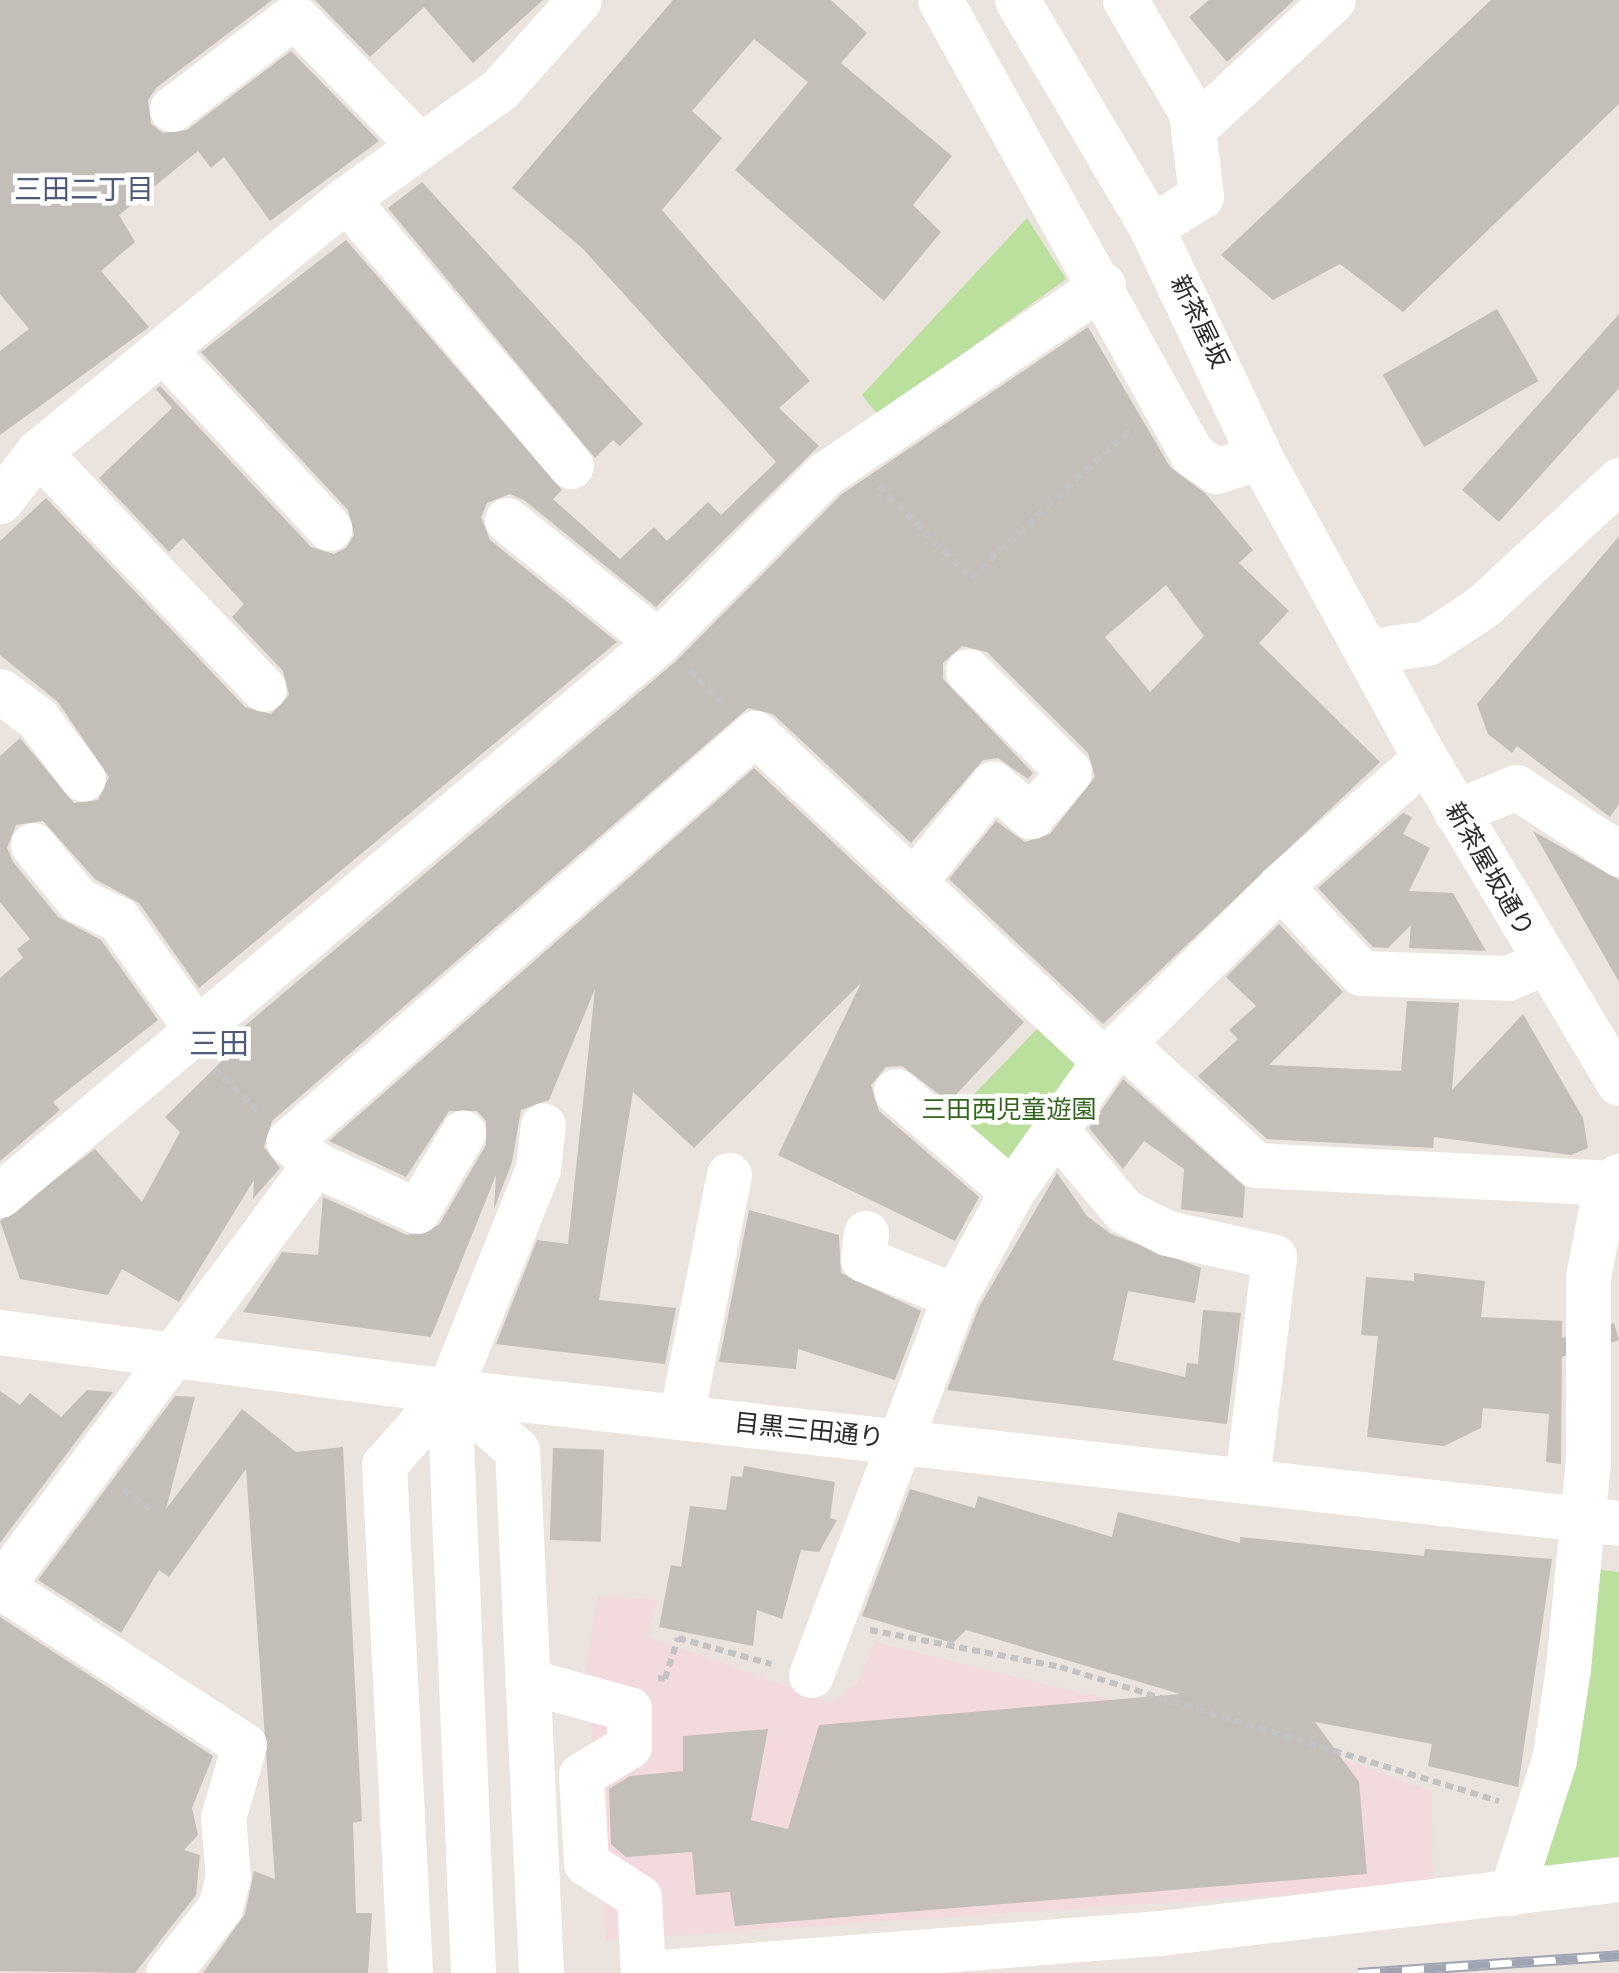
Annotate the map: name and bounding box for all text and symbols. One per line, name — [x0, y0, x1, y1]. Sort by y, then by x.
district label: 三田二丁目 — [14, 173, 154, 207]
street label: 新茶屋坂 — [1164, 270, 1234, 374]
street label: 新茶屋坂通り — [1439, 798, 1539, 942]
district label: 三田 — [189, 1026, 249, 1062]
park label: 三田西児童遊園 — [922, 1095, 1096, 1125]
street label: 目黒三田通り — [733, 1408, 885, 1454]

